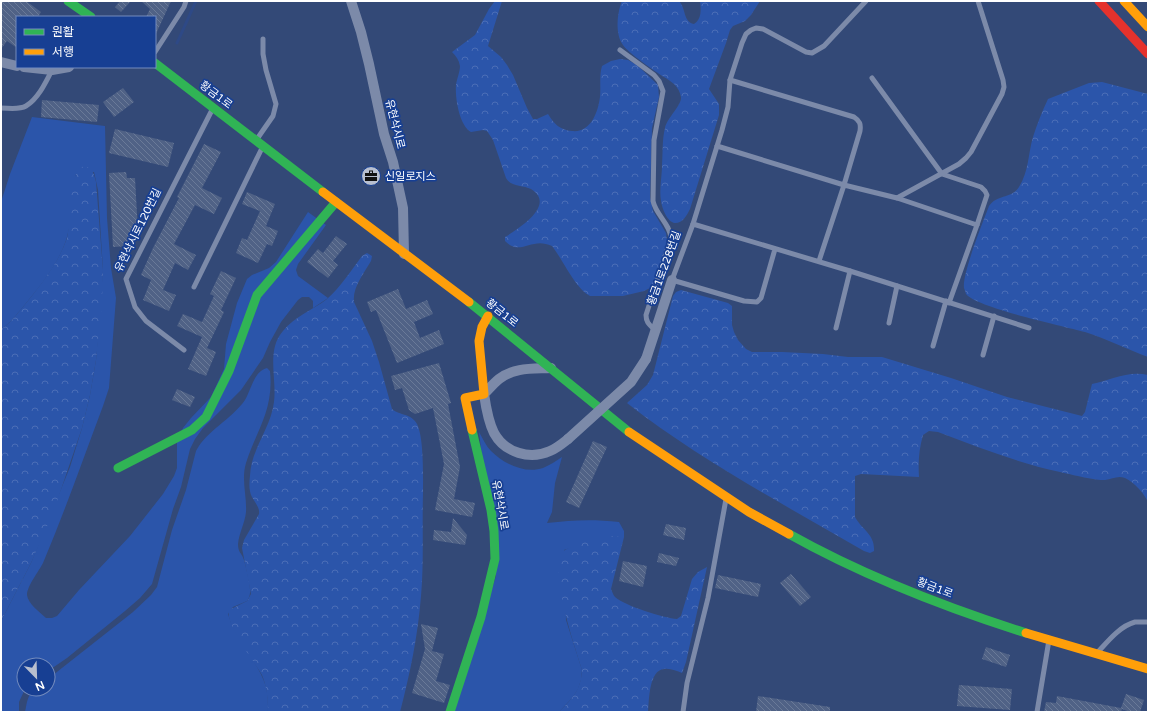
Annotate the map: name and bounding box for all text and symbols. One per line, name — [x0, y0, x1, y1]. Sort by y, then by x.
legend — [16, 16, 156, 68]
text: 원활 — [52, 25, 74, 39]
text: 서행 — [52, 45, 74, 59]
street label: 황금1로 — [197, 79, 235, 111]
street label: 유현삭시로 — [383, 98, 407, 150]
office icon: 신일로지스 — [360, 165, 382, 187]
place label: 신일로지스 — [385, 170, 436, 183]
street label: 유현삭시로120번길 — [112, 186, 164, 274]
street label: 황금1로228번길 — [645, 229, 683, 307]
street label: 황금1로 — [483, 296, 521, 330]
street label: 유현삭시로 — [489, 479, 511, 531]
street label: 황금1로 — [915, 575, 955, 601]
north arrow — [16, 657, 56, 697]
text: N — [33, 678, 46, 693]

